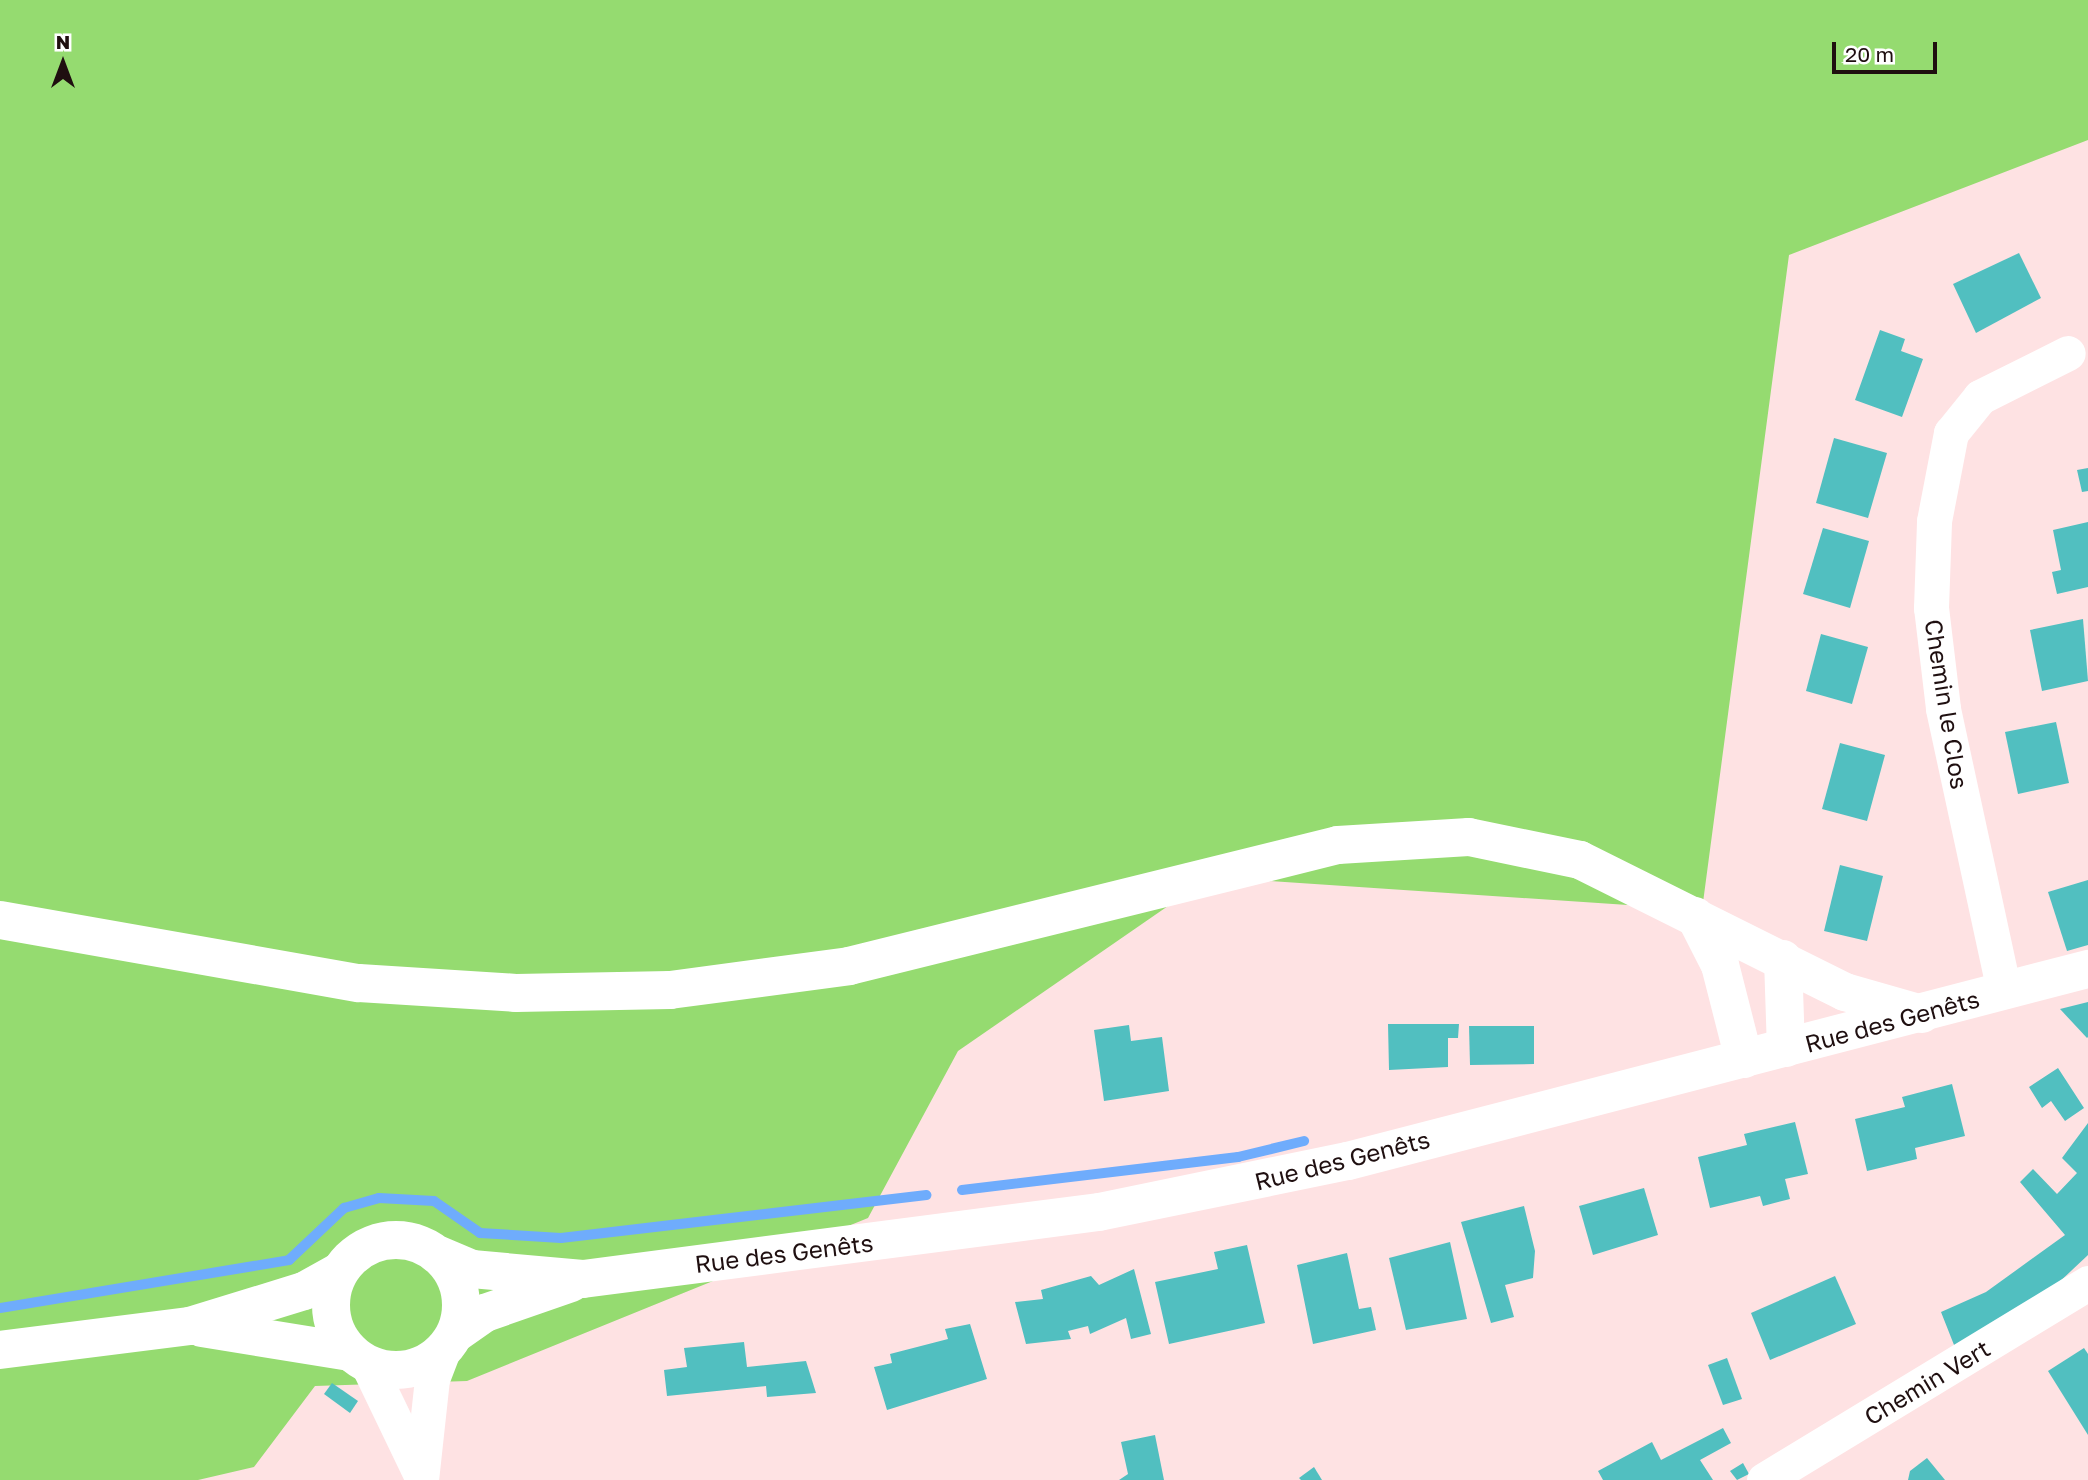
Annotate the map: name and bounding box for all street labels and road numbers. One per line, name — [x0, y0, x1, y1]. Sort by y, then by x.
street label: Chemin le Clos — [1919, 617, 1975, 791]
street label: Rue des Genêts — [1802, 984, 1982, 1058]
street label: Rue des Genêts — [1251, 1124, 1433, 1196]
street label: Rue des Genêts — [693, 1228, 875, 1278]
street label: Chemin Vert — [1859, 1333, 1995, 1431]

